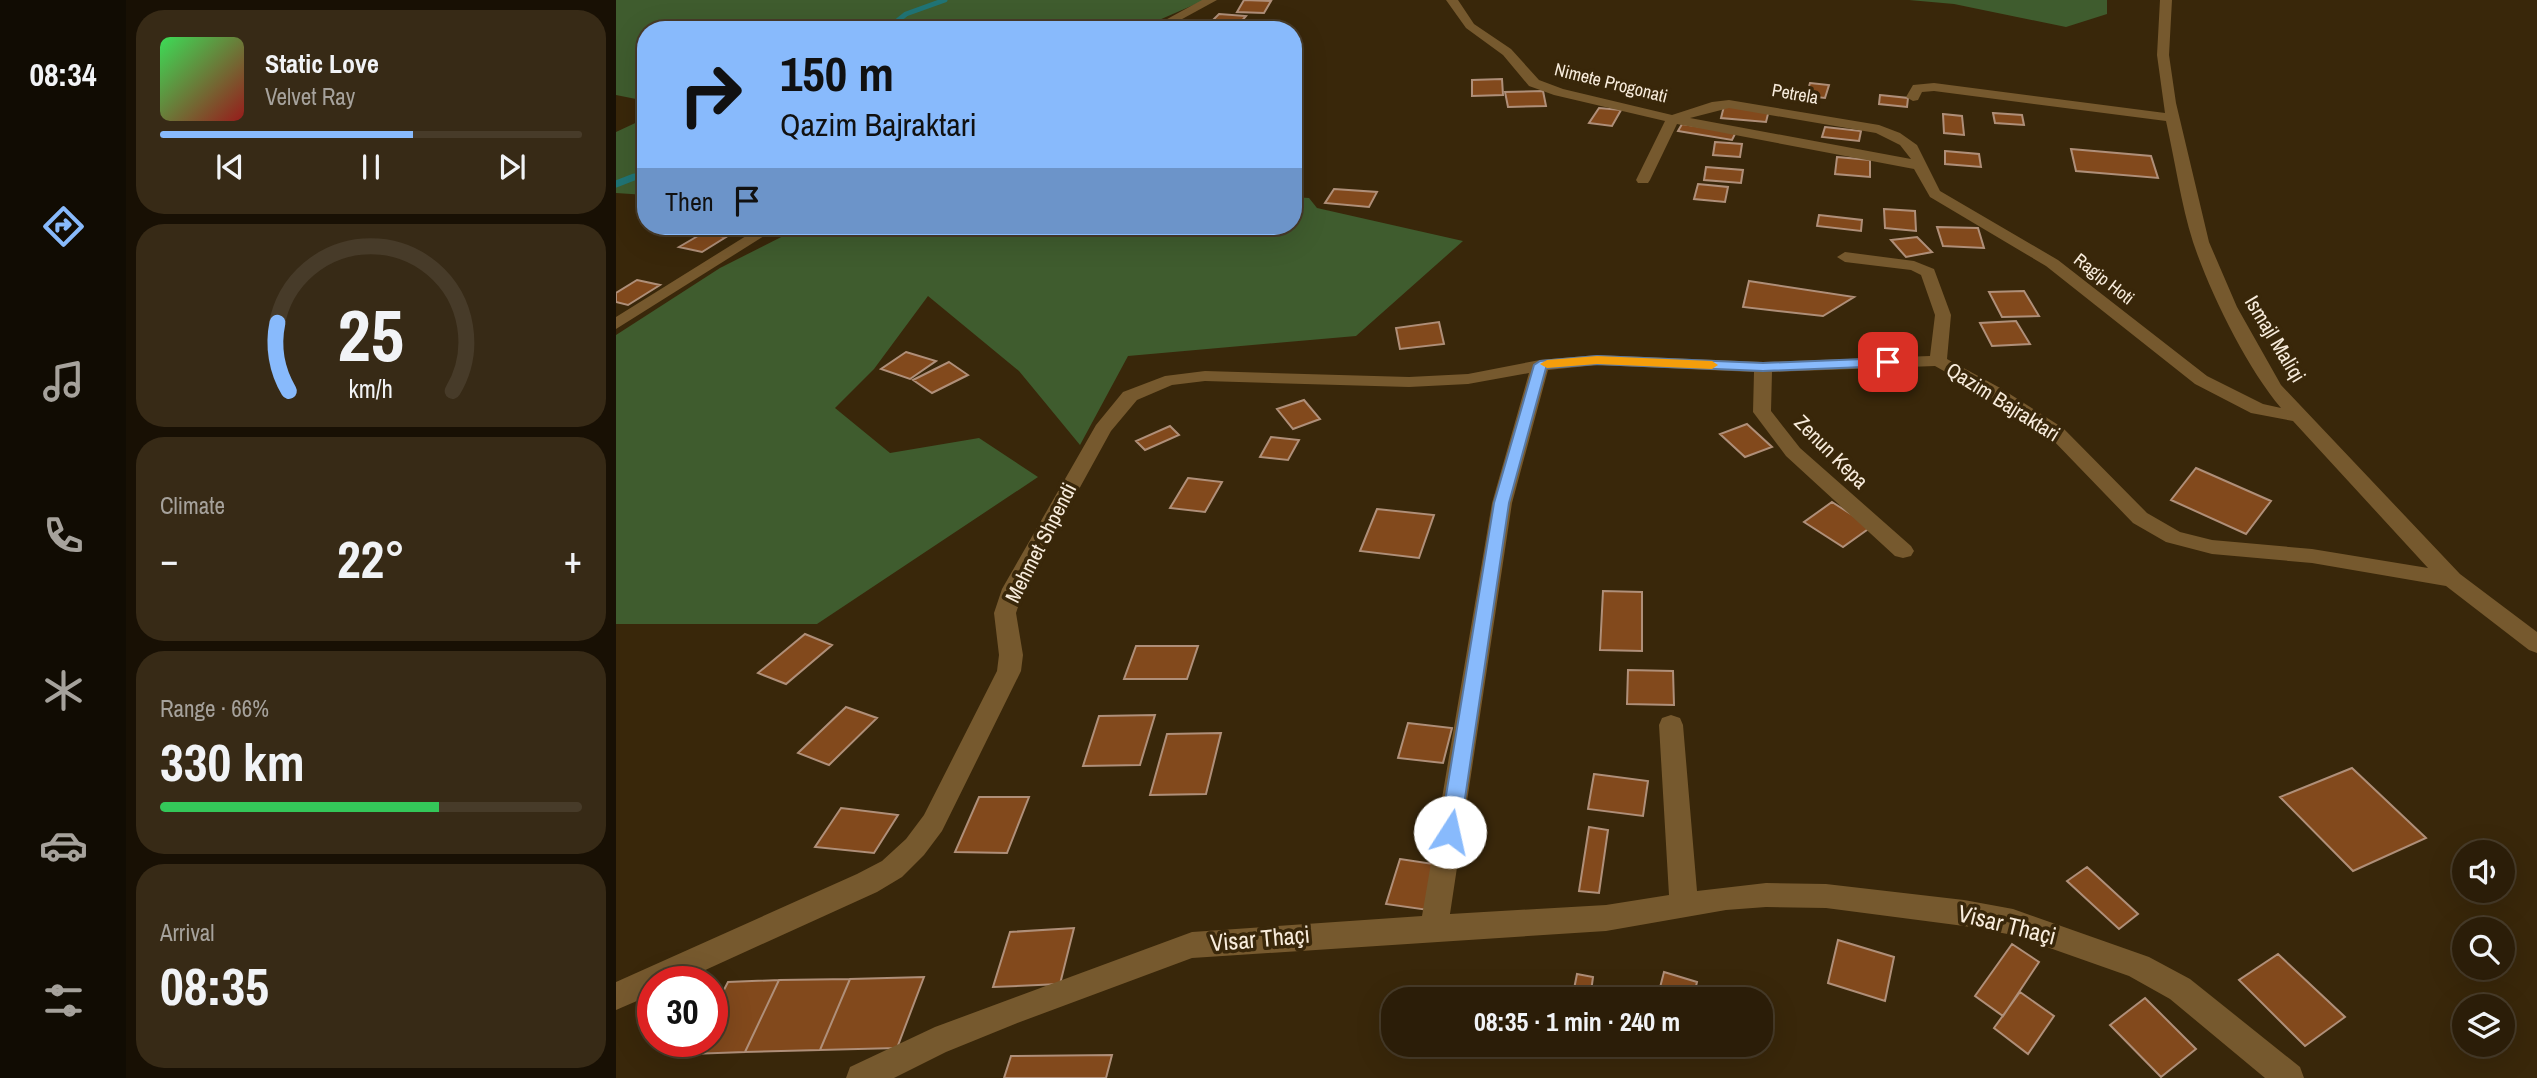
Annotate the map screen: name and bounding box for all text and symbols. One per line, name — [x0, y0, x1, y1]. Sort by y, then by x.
text: 150 m — [780, 40, 894, 106]
text: Static Love — [265, 46, 379, 81]
icon: right — [665, 49, 756, 140]
text: 08:34 — [29, 53, 97, 96]
street label: Nimete Progonati — [1552, 56, 1670, 109]
street label: Petrela — [1770, 77, 1820, 110]
text: Velvet Ray — [265, 81, 355, 112]
text: Qazim Bajraktari — [780, 103, 977, 146]
icon: previous — [211, 148, 249, 186]
icon: pause — [352, 148, 390, 186]
icon: next — [493, 148, 531, 186]
icon: arrive — [728, 182, 766, 220]
text: Then — [665, 184, 714, 219]
icon: directions — [39, 202, 88, 251]
street label: Ragip Hoti — [2069, 247, 2140, 310]
text: 25 — [338, 287, 404, 385]
street label: Ismajl Maliqi — [2238, 290, 2313, 388]
pin — [1858, 332, 1918, 392]
icon: arrive — [1869, 343, 1907, 381]
street label: Qazim Bajraktari — [1941, 355, 2066, 448]
icon: music — [39, 357, 88, 406]
text: km/h — [349, 372, 393, 406]
street label: Zenun Kepa — [1788, 408, 1875, 495]
street label: Mehmet Shpendi — [998, 478, 1083, 608]
text: Climate — [160, 490, 225, 521]
icon: phone — [39, 511, 88, 560]
text: 22° — [337, 524, 405, 594]
text: − — [160, 534, 178, 585]
text: + — [564, 534, 582, 585]
icon: climate — [39, 666, 88, 715]
text: Range · 66% — [160, 693, 269, 724]
text: 330 km — [160, 727, 305, 797]
position arrow — [1413, 795, 1487, 869]
icon: car — [39, 821, 88, 870]
map controls — [2452, 840, 2515, 1057]
button: sound — [2452, 840, 2515, 903]
street label: Visar Thaçi — [1955, 896, 2060, 952]
text: Arrival — [160, 917, 215, 948]
button: search — [2452, 917, 2515, 980]
street label: Visar Thaçi — [1209, 918, 1311, 958]
text: 08:35 — [160, 951, 269, 1021]
speed limit sign: 30 — [637, 966, 728, 1057]
icon: filters — [39, 976, 88, 1025]
button: layers — [2452, 994, 2515, 1057]
text: 08:35 · 1 min · 240 m — [1474, 1004, 1680, 1039]

